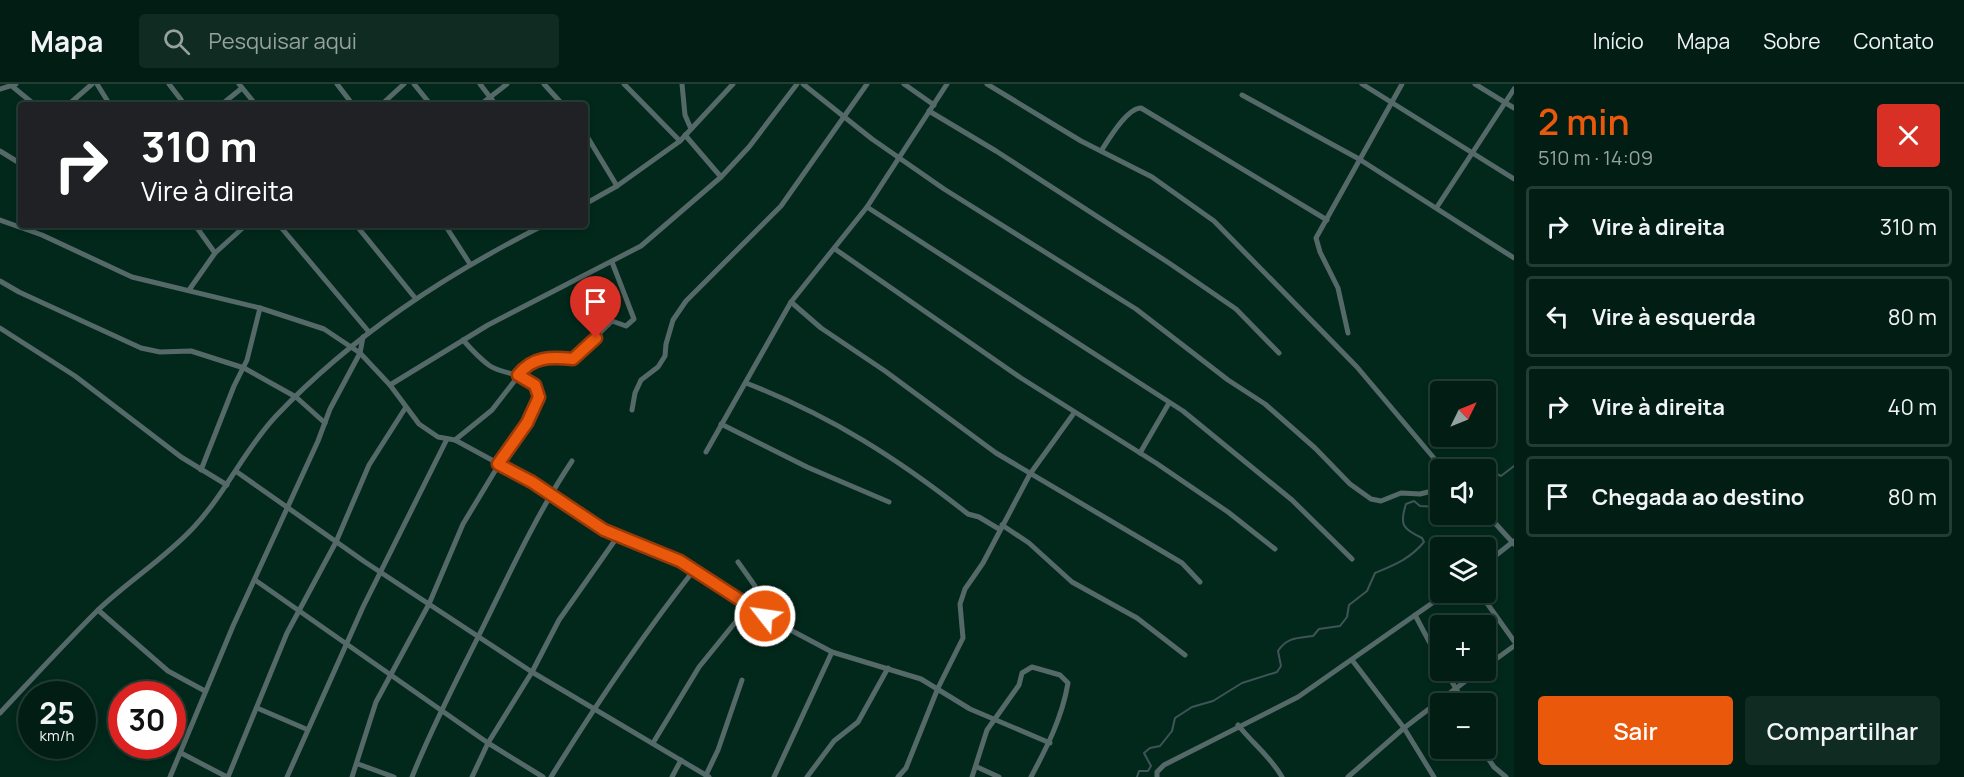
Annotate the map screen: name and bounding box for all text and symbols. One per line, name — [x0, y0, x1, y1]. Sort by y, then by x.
search box — [139, 14, 559, 68]
text: Mapa — [30, 22, 103, 60]
icon: search — [160, 25, 193, 58]
text: Pesquisar aqui — [208, 26, 357, 56]
text: Início — [1593, 27, 1644, 55]
text: Mapa — [1677, 27, 1730, 55]
text: Sobre — [1763, 27, 1821, 55]
text: Contato — [1854, 27, 1934, 55]
text: 2 min — [1538, 97, 1630, 146]
button: close — [1877, 104, 1940, 167]
text: 310 m — [141, 117, 258, 175]
icon: right — [42, 126, 120, 204]
text: 510 m · 14:09 — [1538, 144, 1653, 171]
text: Vire à direita — [141, 172, 294, 209]
icon: right — [1541, 210, 1574, 243]
text: Vire à direita — [1592, 212, 1725, 242]
text: 310 m — [1880, 212, 1937, 242]
pin — [570, 276, 621, 338]
icon: arrive — [579, 285, 612, 318]
icon: left — [1541, 300, 1574, 333]
text: Vire à esquerda — [1592, 302, 1756, 332]
text: 80 m — [1888, 302, 1937, 332]
north arrow — [1430, 381, 1496, 447]
map controls — [1430, 381, 1496, 759]
icon: right — [1541, 390, 1574, 423]
text: Vire à direita — [1592, 392, 1725, 422]
text: 40 m — [1888, 392, 1937, 422]
button: sound — [1430, 459, 1496, 525]
icon: arrive — [1541, 480, 1574, 513]
text: Chegada ao destino — [1592, 482, 1804, 512]
text: 80 m — [1888, 482, 1937, 512]
button: layers — [1430, 537, 1496, 603]
position arrow — [733, 584, 797, 648]
button: + — [1430, 615, 1496, 681]
speed limit sign: 30 — [108, 681, 186, 759]
text: 25 — [39, 692, 75, 733]
button: − — [1430, 693, 1496, 759]
button: Sair — [1538, 696, 1733, 765]
button: Compartilhar — [1745, 696, 1940, 765]
text: km/h — [40, 725, 74, 746]

